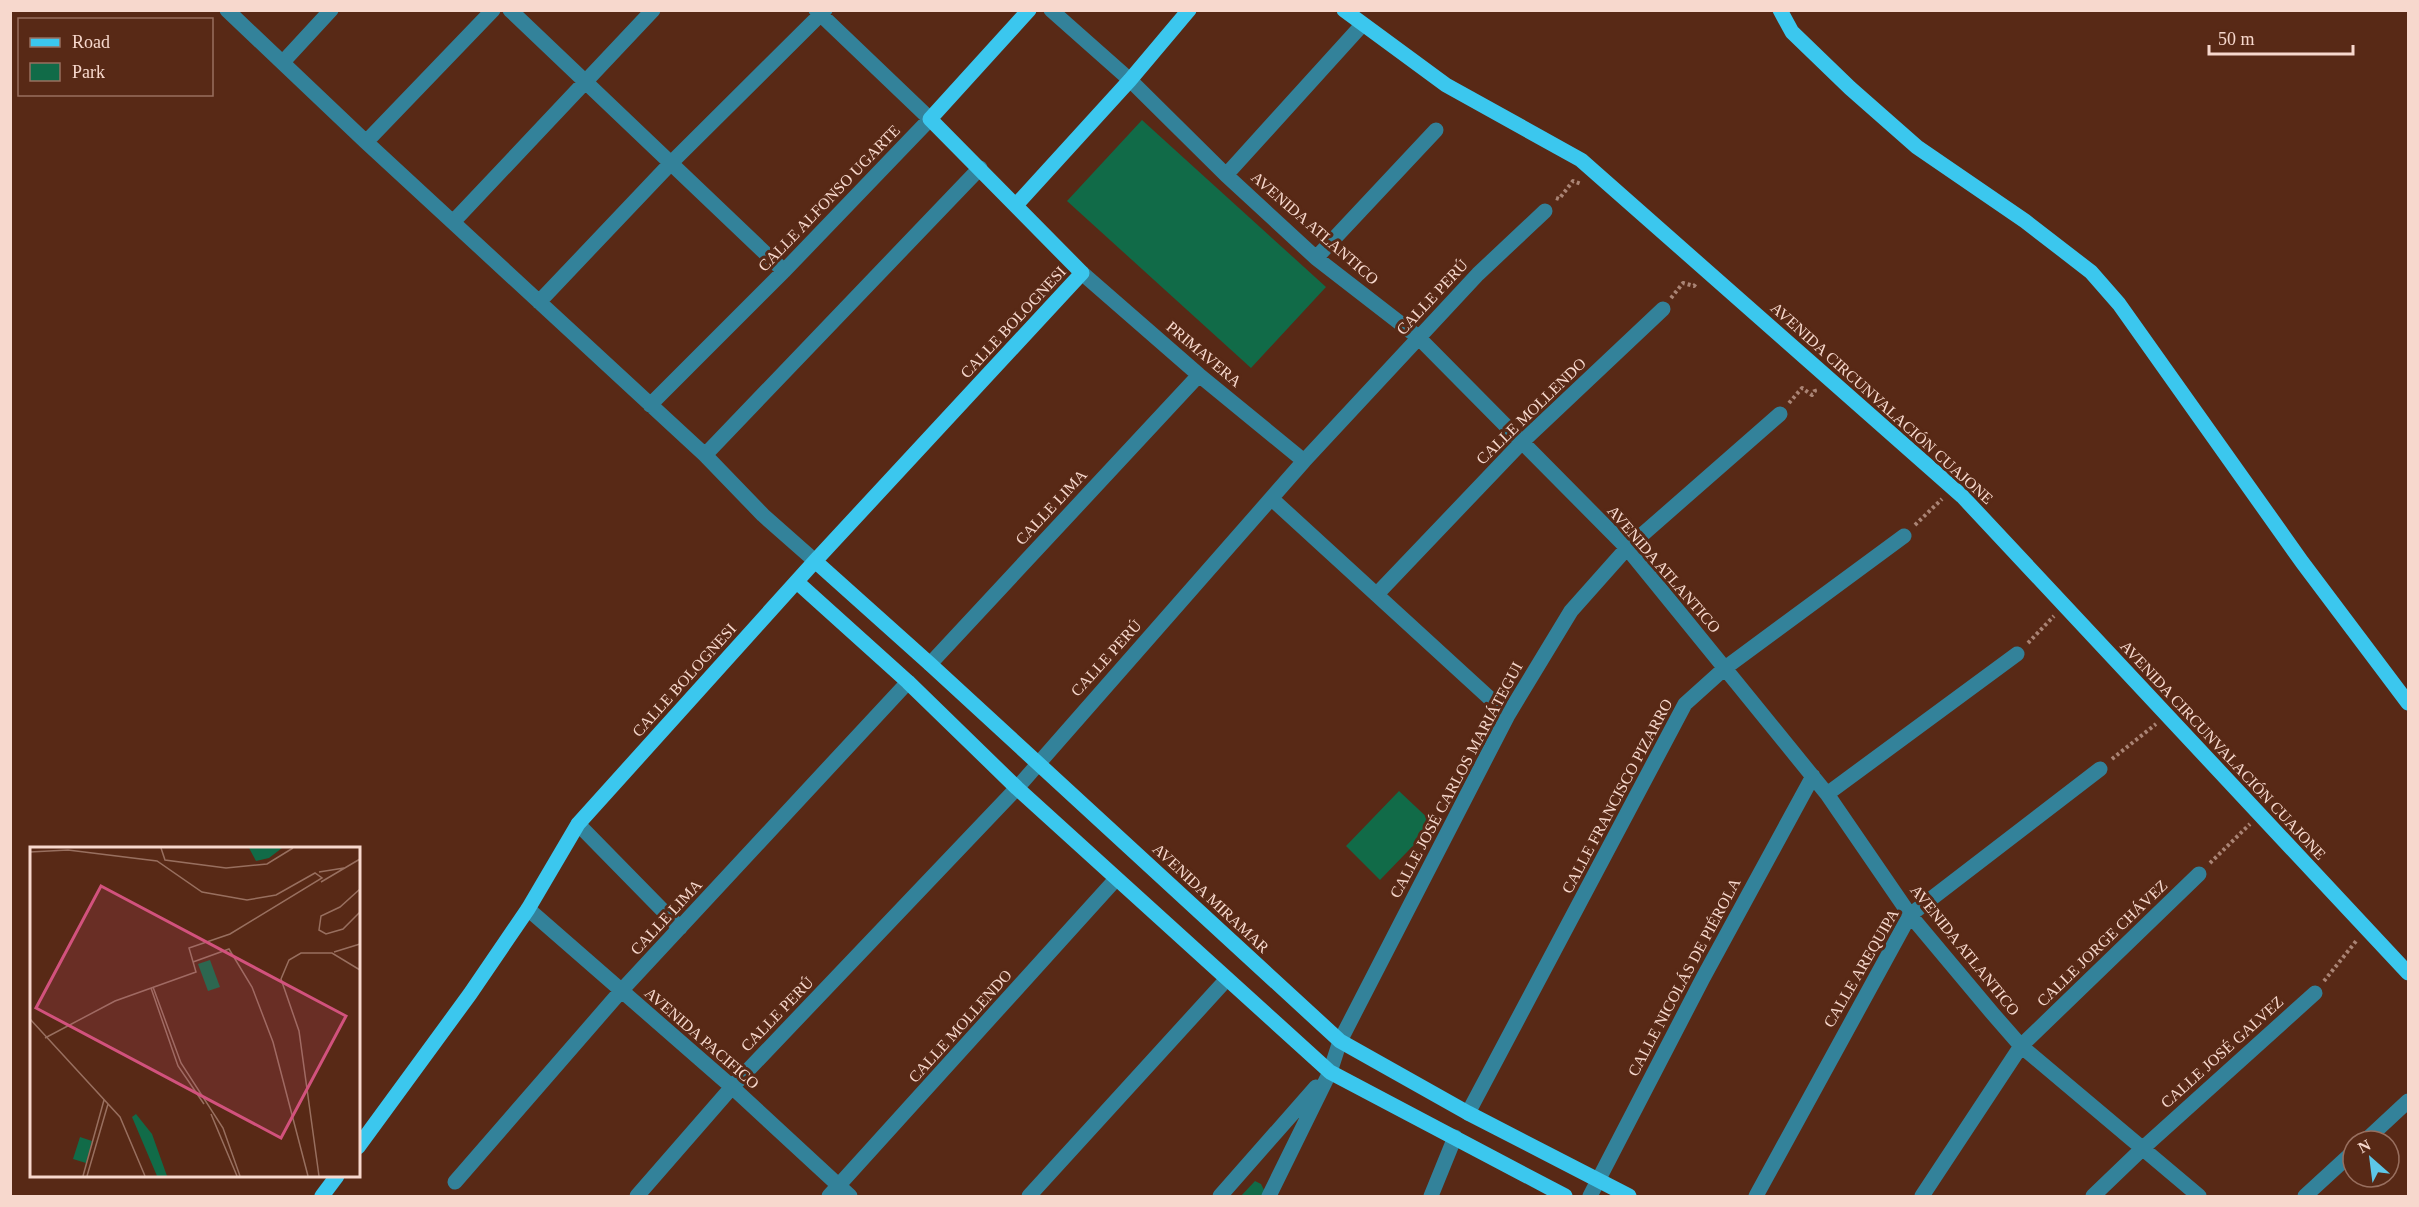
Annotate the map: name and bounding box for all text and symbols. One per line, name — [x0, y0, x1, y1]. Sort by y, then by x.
legend — [18, 18, 213, 96]
scale bar — [2209, 18, 2353, 56]
text: 50 m — [2218, 29, 2255, 49]
text: Road — [72, 32, 110, 52]
text: Park — [72, 62, 105, 82]
street label: CALLE ALFONSO UGARTE — [755, 121, 903, 275]
street label: AVENIDA ATLANTICO — [1248, 168, 1382, 288]
street label: CALLE PERÚ — [1392, 255, 1471, 338]
street label: CALLE BOLOGNESI — [957, 263, 1069, 381]
street label: AVENIDA CIRCUNVALACIÓN CUAJONE — [1768, 298, 1997, 507]
street label: PRIMAVERA — [1163, 318, 1245, 390]
street label: CALLE MOLLENDO — [1473, 354, 1589, 468]
street label: CALLE LIMA — [1012, 466, 1090, 548]
street label: AVENIDA ATLANTICO — [1604, 502, 1724, 636]
street label: CALLE PERÚ — [1067, 615, 1145, 700]
street label: CALLE BOLOGNESI — [629, 620, 739, 740]
street label: AVENIDA CIRCUNVALACIÓN CUAJONE — [2117, 636, 2330, 863]
street label: CALLE JOSÉ CARLOS MARIÁTEGUI — [1386, 659, 1526, 901]
street label: CALLE FRANCISCO PIZARRO — [1558, 696, 1676, 896]
street label: AVENIDA MIRAMAR — [1150, 840, 1273, 956]
inset map — [30, 847, 360, 1177]
street label: CALLE NICOLÁS DE PIÉROLA — [1624, 874, 1744, 1079]
street label: CALLE LIMA — [627, 876, 705, 958]
street label: CALLE JORGE CHÁVEZ — [2033, 876, 2171, 1010]
street label: AVENIDA ATLANTICO — [1907, 881, 2023, 1019]
street label: CALLE AREQUIPA — [1820, 905, 1902, 1030]
street label: CALLE MOLLENDO — [905, 966, 1015, 1086]
street label: CALLE PERÚ — [737, 972, 817, 1055]
street label: AVENIDA PACIFICO — [642, 984, 762, 1092]
street label: CALLE JOSÉ GALVEZ — [2157, 992, 2287, 1111]
north arrow — [2341, 1129, 2401, 1189]
text: N — [2355, 1136, 2374, 1156]

